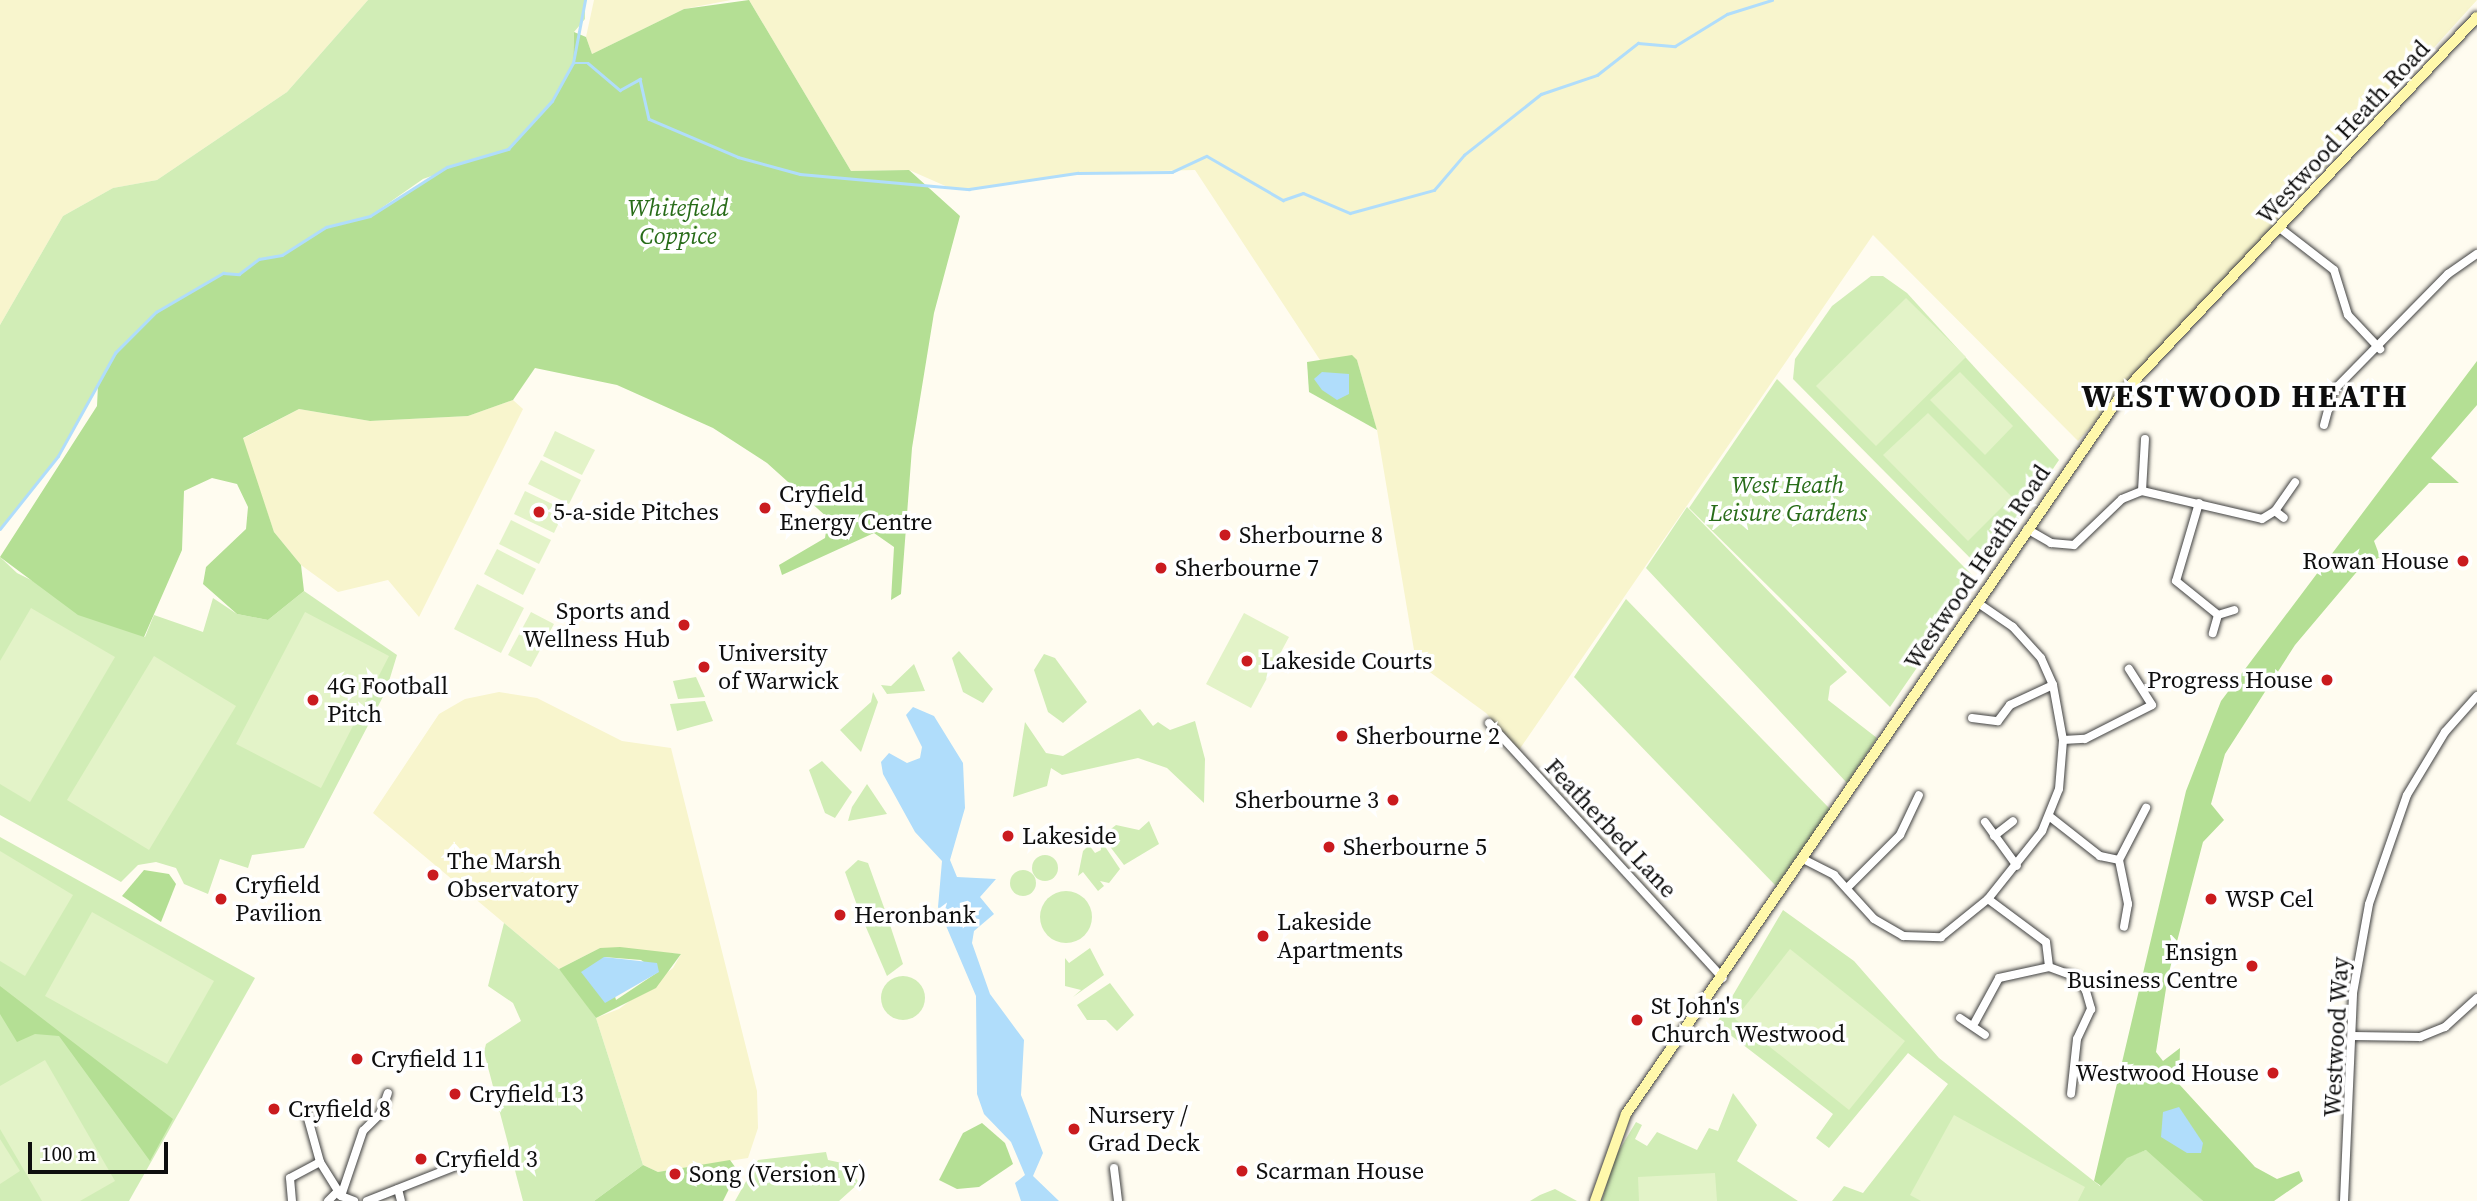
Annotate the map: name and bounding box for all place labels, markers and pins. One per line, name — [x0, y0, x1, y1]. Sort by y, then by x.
place label: Cryfield Energy Centre — [779, 480, 932, 536]
place label: 5-a-side Pitches — [553, 498, 719, 526]
marker: Cryfield Energy Centre — [757, 500, 773, 516]
marker: 5-a-side Pitches — [531, 504, 547, 520]
place label: Sherbourne 8 — [1239, 521, 1383, 549]
marker: Sherbourne 8 — [1217, 527, 1233, 543]
place label: Rowan House — [2302, 547, 2449, 575]
marker: Rowan House — [2455, 553, 2471, 569]
place label: Sherbourne 7 — [1175, 554, 1319, 582]
marker: Sherbourne 7 — [1153, 560, 1169, 576]
place label: Sports and Wellness Hub — [523, 597, 670, 653]
marker: Sports and Wellness Hub — [676, 617, 692, 633]
place label: University of Warwick — [718, 639, 839, 695]
place label: Lakeside Courts — [1261, 647, 1432, 675]
marker: Lakeside Courts — [1239, 653, 1255, 669]
marker: University of Warwick — [696, 659, 712, 675]
place label: Progress House — [2147, 666, 2313, 694]
place label: 4G Football Pitch — [327, 672, 448, 728]
marker: Progress House — [2319, 672, 2335, 688]
marker: 4G Football Pitch — [305, 692, 321, 708]
place label: Sherbourne 2 — [1356, 722, 1500, 750]
marker: Sherbourne 2 — [1334, 728, 1350, 744]
place label: Sherbourne 3 — [1235, 786, 1379, 814]
marker: Sherbourne 3 — [1385, 792, 1401, 808]
place label: Lakeside — [1022, 822, 1117, 850]
marker: Lakeside — [1000, 828, 1016, 844]
place label: Sherbourne 5 — [1343, 833, 1487, 861]
marker: Sherbourne 5 — [1321, 839, 1337, 855]
place label: The Marsh Observatory — [447, 847, 578, 903]
marker: The Marsh Observatory — [425, 867, 441, 883]
place label: Cryfield Pavilion — [235, 871, 322, 927]
place label: WSP Cel — [2225, 885, 2314, 913]
marker: Cryfield Pavilion — [213, 891, 229, 907]
marker: WSP Cel — [2203, 891, 2219, 907]
place label: Heronbank — [854, 901, 976, 929]
marker: Heronbank — [832, 907, 848, 923]
place label: Lakeside Apartments — [1277, 908, 1403, 964]
marker: Lakeside Apartments — [1255, 928, 1271, 944]
place label: Ensign Business Centre — [2067, 938, 2238, 994]
marker: Ensign Business Centre — [2244, 958, 2260, 974]
place label: St John's Church Westwood — [1651, 992, 1846, 1048]
marker: St John's Church Westwood — [1629, 1012, 1645, 1028]
place label: Cryfield 11 — [371, 1045, 486, 1073]
marker: Cryfield 11 — [349, 1051, 365, 1067]
place label: Westwood House — [2075, 1059, 2259, 1087]
marker: Westwood House — [2265, 1065, 2281, 1081]
place label: Cryfield 13 — [469, 1080, 584, 1108]
marker: Cryfield 13 — [447, 1086, 463, 1102]
place label: Cryfield 8 — [288, 1095, 391, 1123]
marker: Cryfield 8 — [266, 1101, 282, 1117]
place label: Nursery / Grad Deck — [1088, 1101, 1200, 1157]
marker: Nursery / Grad Deck — [1066, 1121, 1082, 1137]
place label: Cryfield 3 — [435, 1145, 538, 1173]
marker: Cryfield 3 — [413, 1151, 429, 1167]
place label: Scarman House — [1256, 1157, 1424, 1185]
place label: Song (Version V) — [689, 1160, 867, 1188]
marker: Scarman House — [1234, 1163, 1250, 1179]
marker: Song (Version V) — [667, 1166, 683, 1182]

